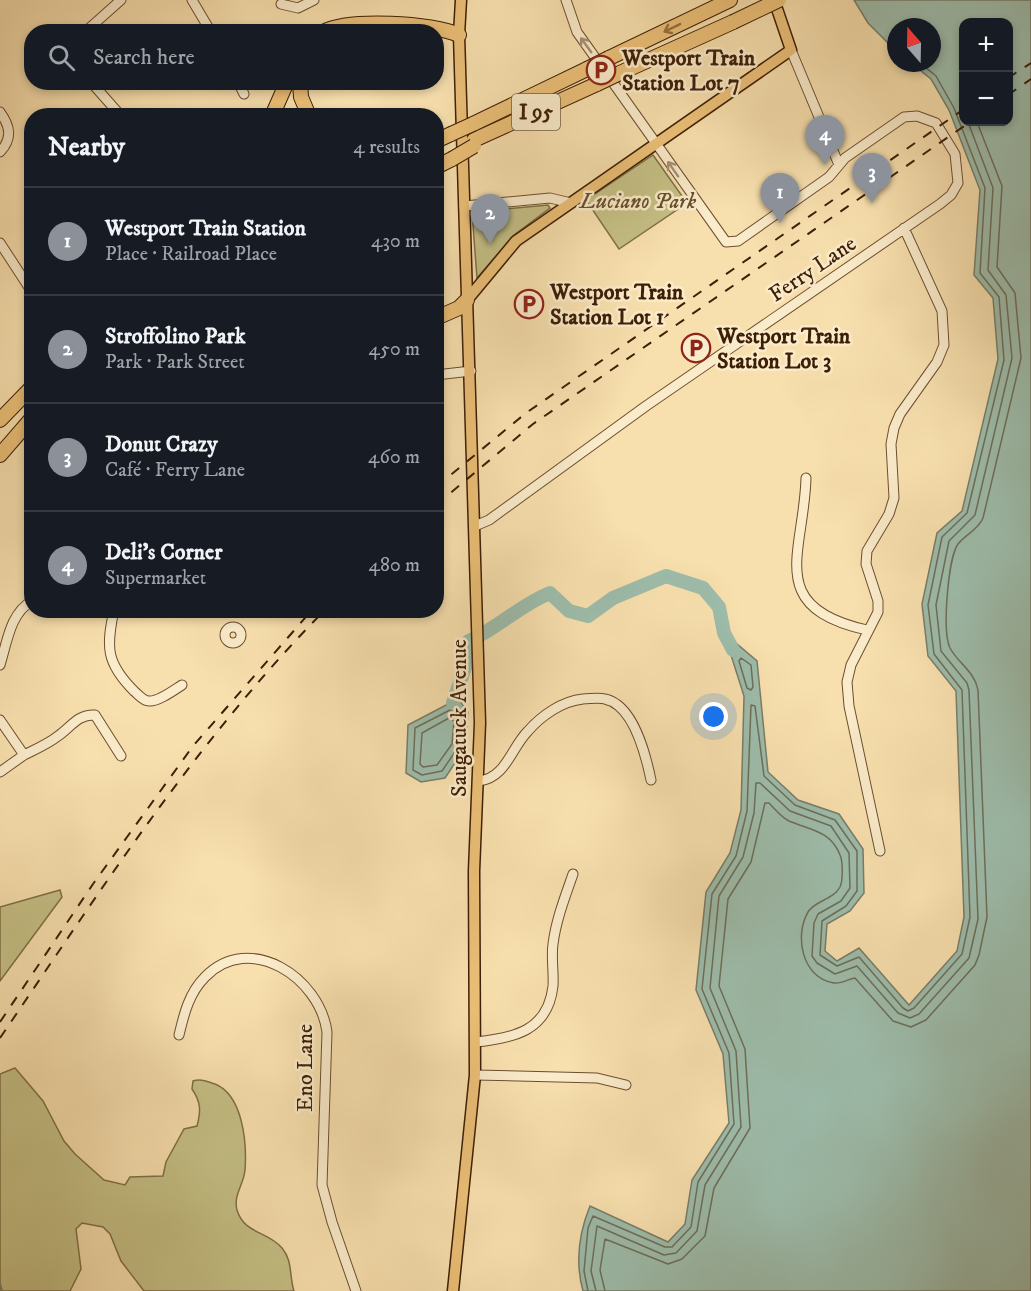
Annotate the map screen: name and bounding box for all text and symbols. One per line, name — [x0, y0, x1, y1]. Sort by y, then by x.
north arrow — [887, 18, 941, 72]
map controls — [959, 18, 1013, 126]
button: + — [959, 18, 1013, 72]
one-way arrow — [663, 23, 681, 34]
search box — [24, 24, 444, 90]
one-way arrow — [580, 37, 593, 53]
icon: search — [45, 41, 78, 74]
text: Search here — [93, 44, 195, 71]
place label: Westport Train Station Lot 7 — [621, 45, 756, 97]
parking icon: Westport Train Station Lot 7 — [585, 54, 617, 86]
button: − — [959, 72, 1013, 126]
road number: I 95 — [512, 94, 560, 130]
pin: 4 — [806, 116, 844, 165]
text: Nearby — [48, 131, 125, 164]
text: 4 results — [353, 135, 420, 160]
pin: 3 — [852, 154, 892, 203]
one-way arrow — [667, 161, 679, 178]
pin: 1 — [760, 174, 800, 223]
park label: Luciano Park — [578, 188, 697, 215]
pin: 2 — [470, 194, 510, 244]
text: Westport Train Station — [105, 215, 306, 242]
text: 1 — [64, 229, 71, 254]
text: 430 m — [371, 229, 420, 254]
street label: Ferry Lane — [764, 230, 862, 308]
text: Place · Railroad Place — [105, 242, 277, 267]
place label: Westport Train Station Lot 1 — [549, 279, 684, 331]
parking icon: Westport Train Station Lot 1 — [513, 288, 545, 320]
text: Stroffolino Park — [105, 323, 246, 350]
place label: Westport Train Station Lot 3 — [716, 323, 851, 375]
parking icon: Westport Train Station Lot 3 — [680, 332, 712, 364]
text: 2 — [63, 337, 72, 362]
text: 450 m — [369, 337, 420, 362]
text: Park · Park Street — [105, 350, 245, 375]
text: Donut Crazy — [105, 431, 218, 458]
text: 3 — [64, 445, 71, 470]
text: 460 m — [368, 445, 420, 470]
text: Café · Ferry Lane — [105, 458, 245, 483]
text: Deli's Corner — [105, 539, 222, 566]
text: 4 — [62, 553, 73, 578]
text: 480 m — [368, 553, 420, 578]
text: Supermarket — [105, 566, 206, 591]
street label: Saugatuck Avenue — [446, 639, 473, 797]
your location — [699, 702, 728, 731]
street label: Eno Lane — [292, 1024, 319, 1112]

